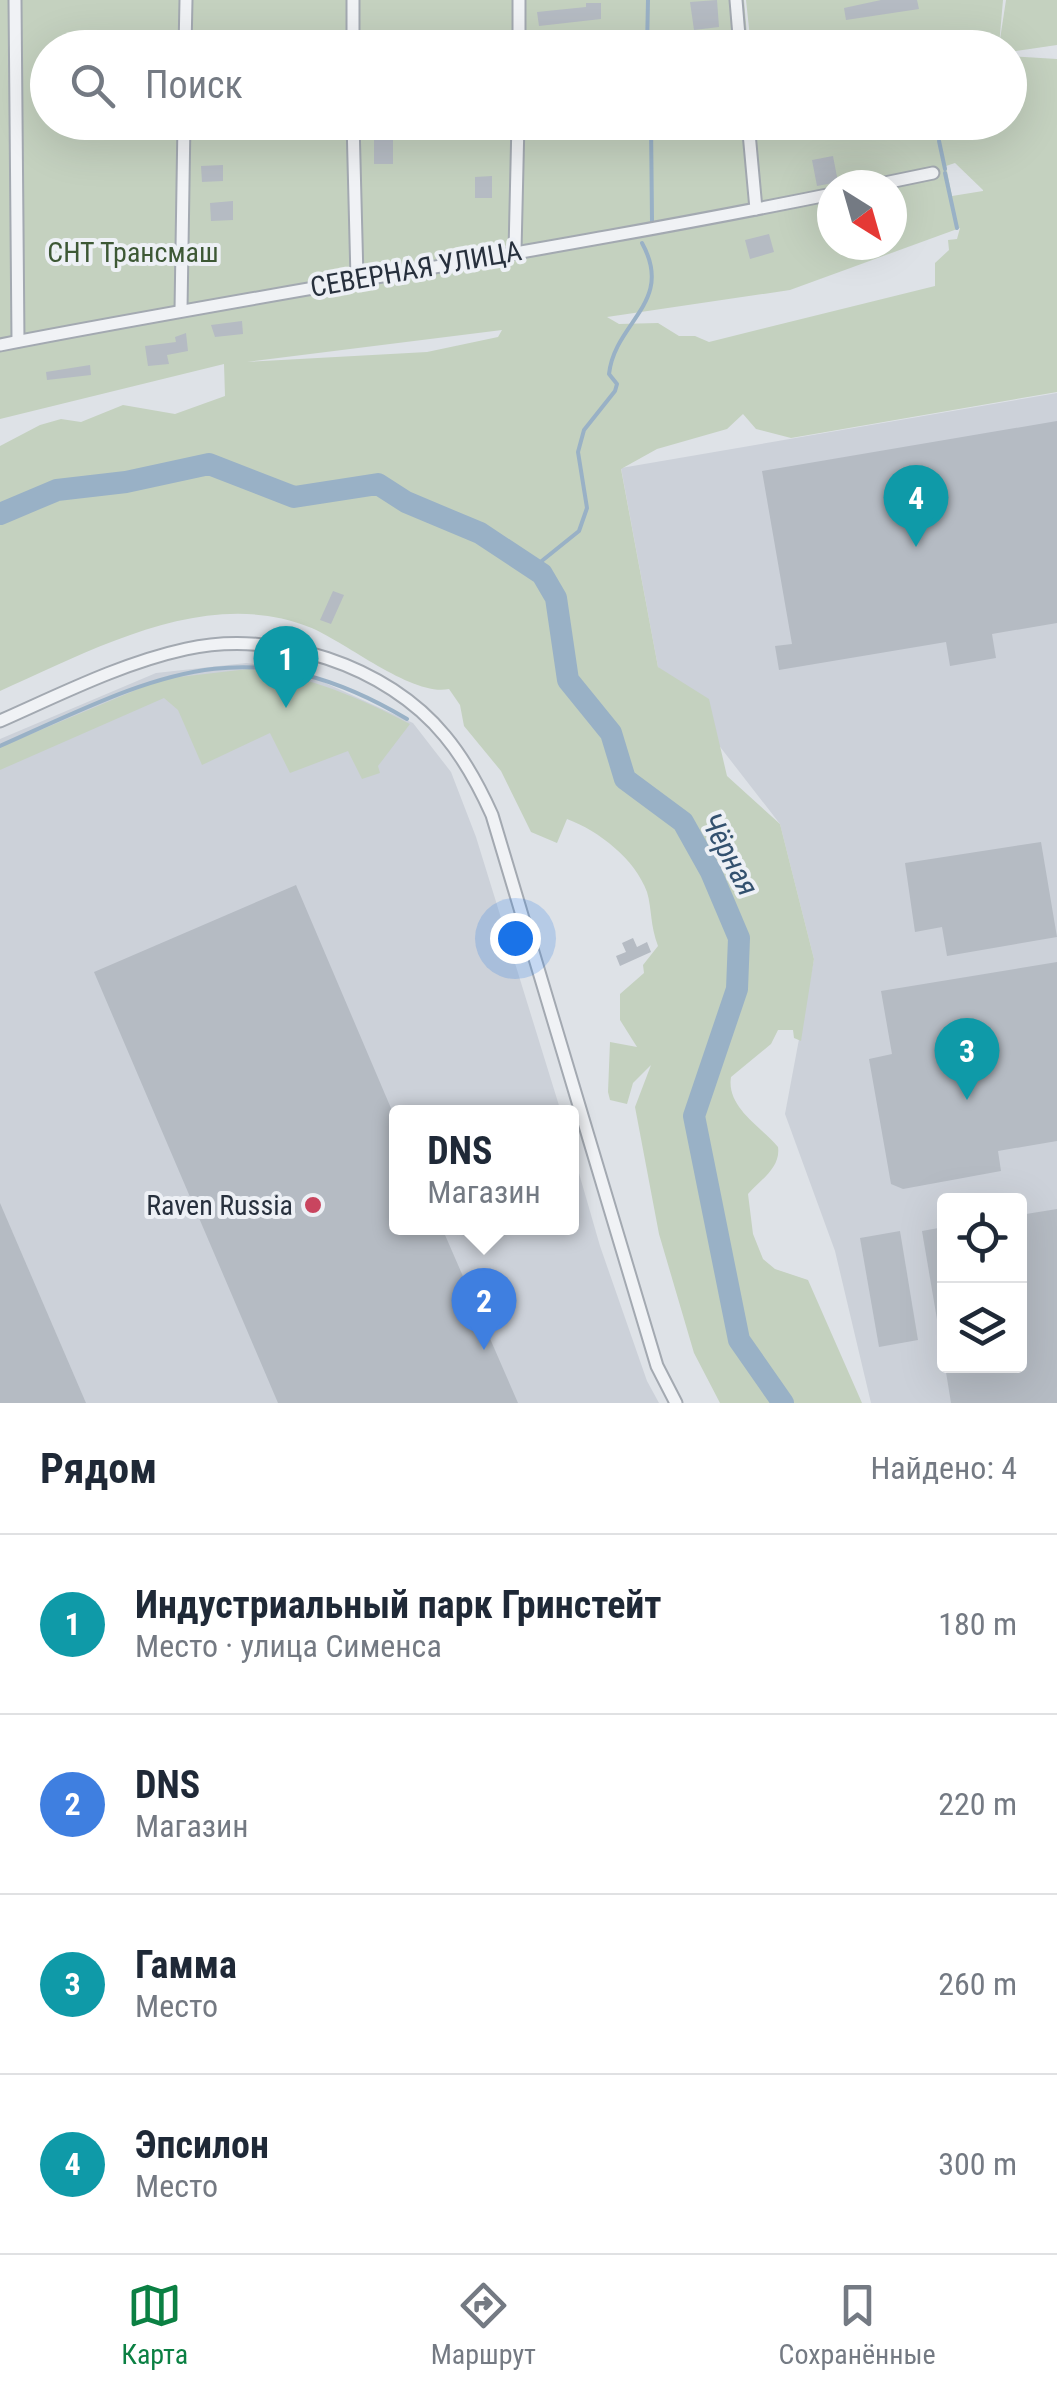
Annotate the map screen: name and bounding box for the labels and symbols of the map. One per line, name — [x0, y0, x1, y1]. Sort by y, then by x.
north arrow — [817, 170, 907, 260]
street label: СЕВЕРНАЯ УЛИЦА — [308, 234, 524, 304]
park label: СНТ Трансмаш — [47, 236, 219, 269]
pin: 4 — [884, 464, 948, 547]
pin: 1 — [254, 626, 318, 708]
water label: Чёрная — [694, 807, 766, 901]
your location — [490, 913, 541, 964]
pin: 3 — [934, 1018, 1000, 1100]
place label: Raven Russia — [146, 1189, 293, 1222]
marker: Raven Russia — [302, 1194, 324, 1216]
pin: 2 — [452, 1268, 516, 1350]

